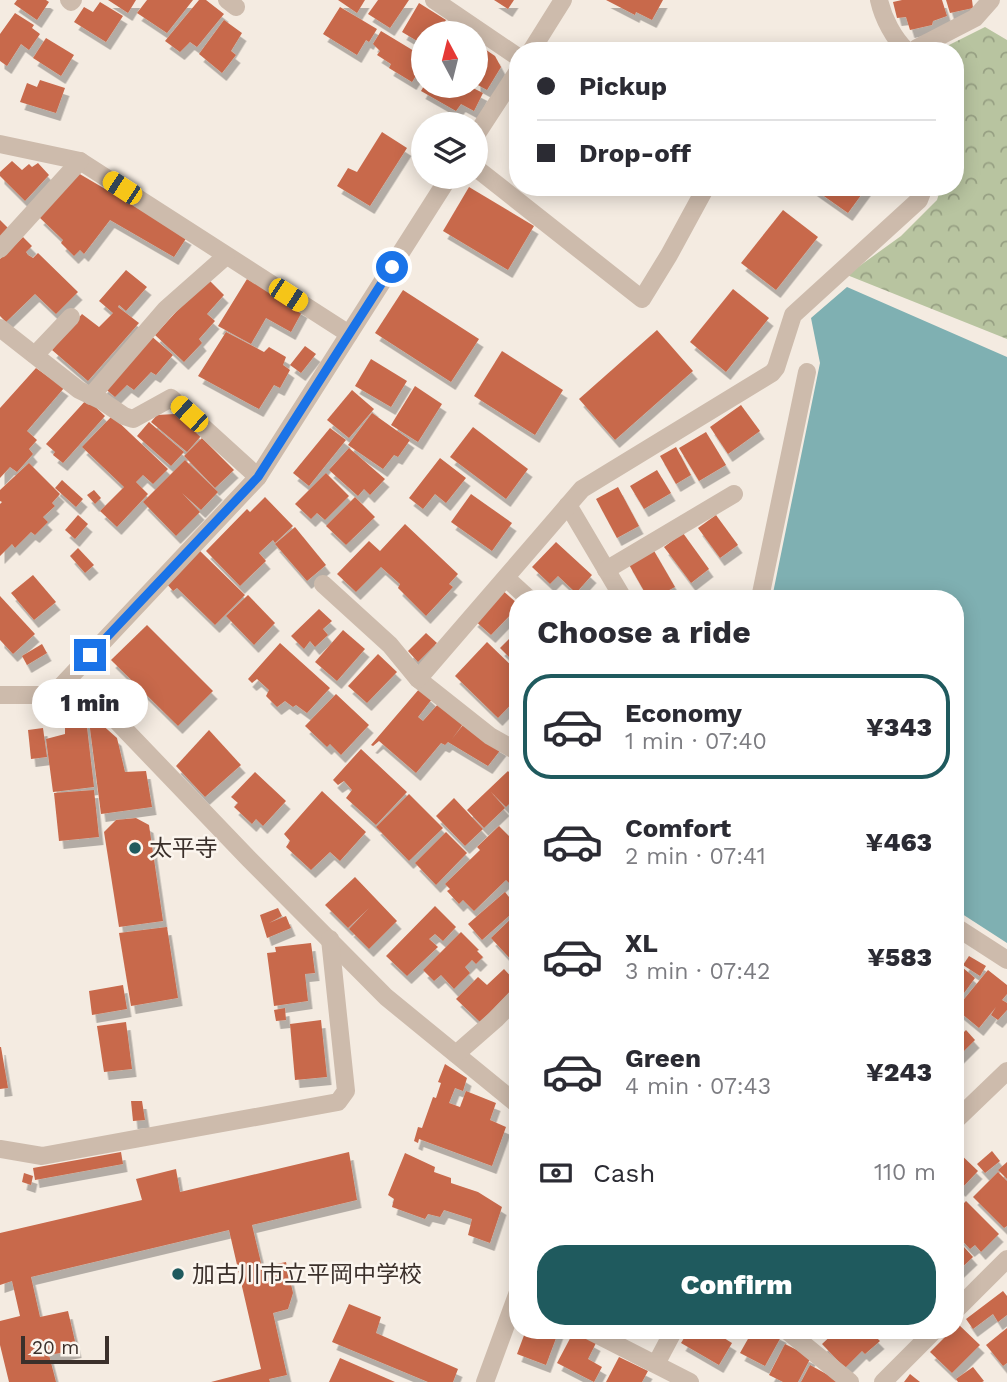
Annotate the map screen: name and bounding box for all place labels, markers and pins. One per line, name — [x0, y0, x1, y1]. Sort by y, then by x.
place label: 太平寺 — [149, 835, 218, 862]
marker: 太平寺 — [127, 840, 143, 856]
place label: 加古川市立平岡中学校 — [192, 1261, 422, 1288]
marker: 加古川市立平岡中学校 — [170, 1266, 186, 1282]

